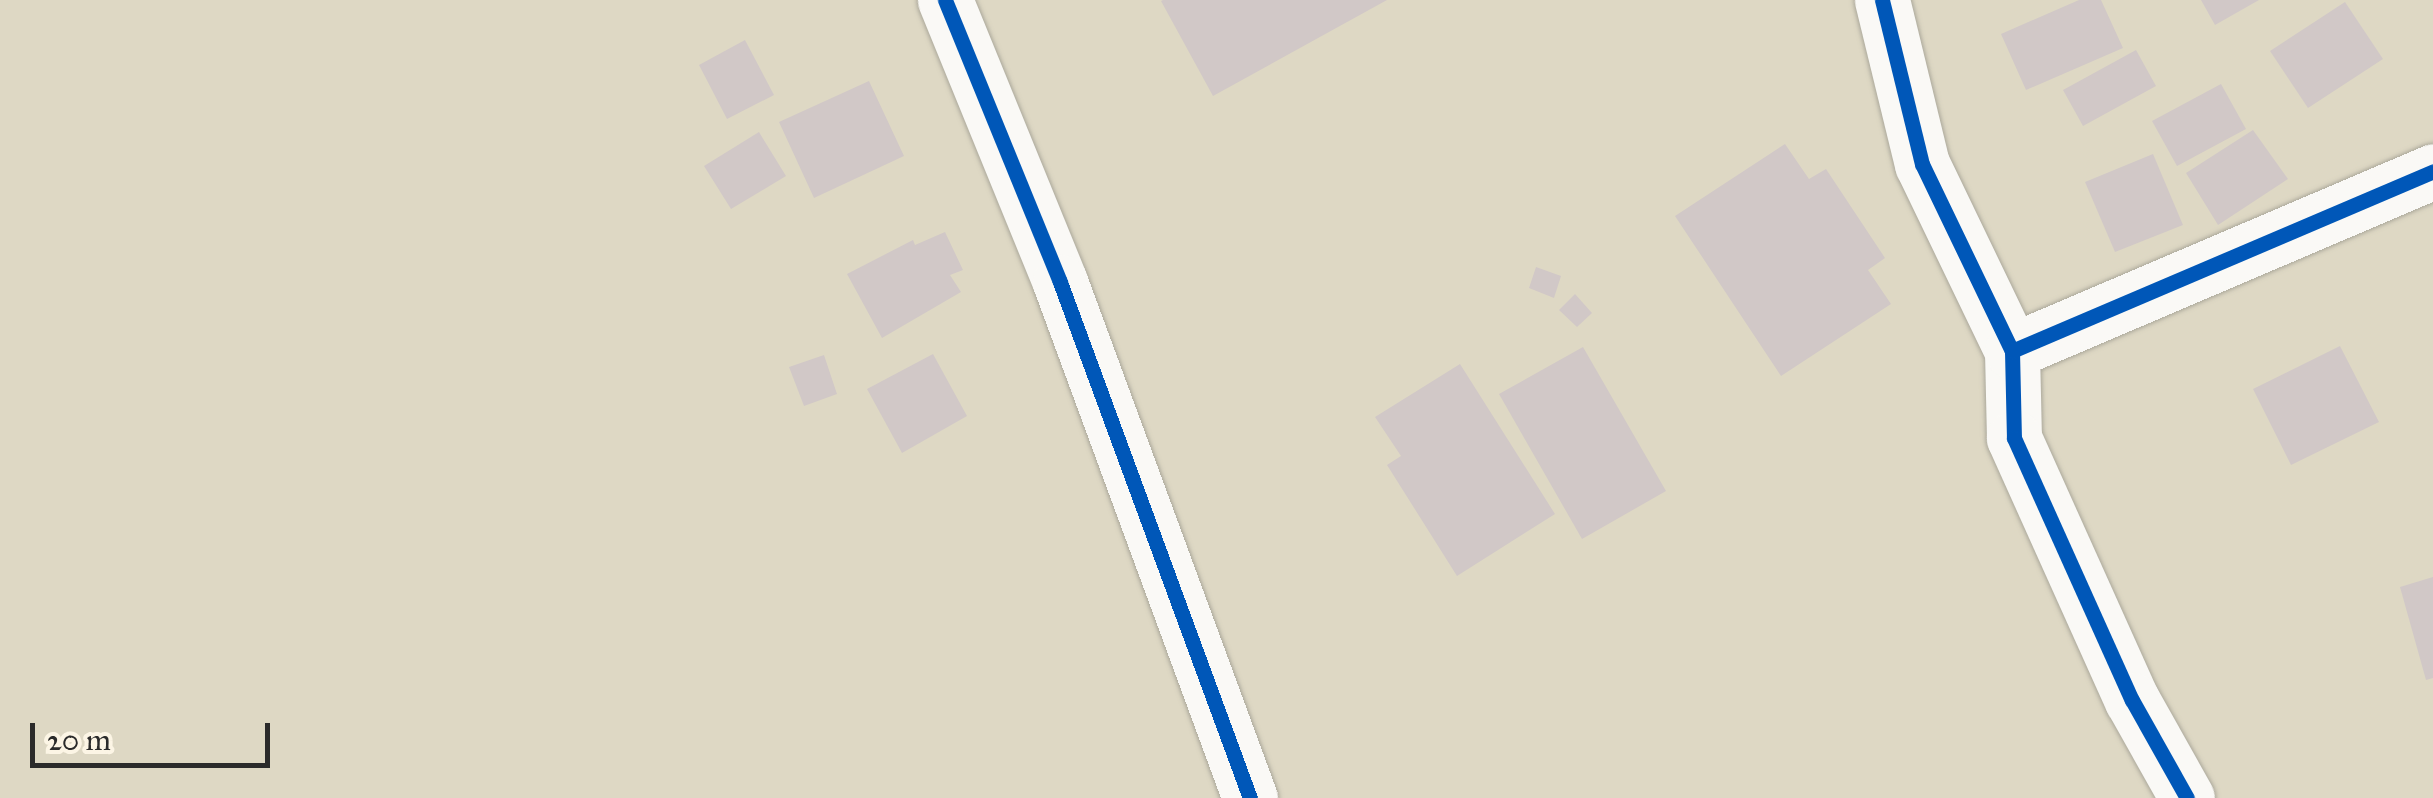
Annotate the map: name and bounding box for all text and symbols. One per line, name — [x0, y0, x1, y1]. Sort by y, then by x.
scale bar — [35, 703, 275, 765]
text: 20 m — [47, 722, 111, 758]

